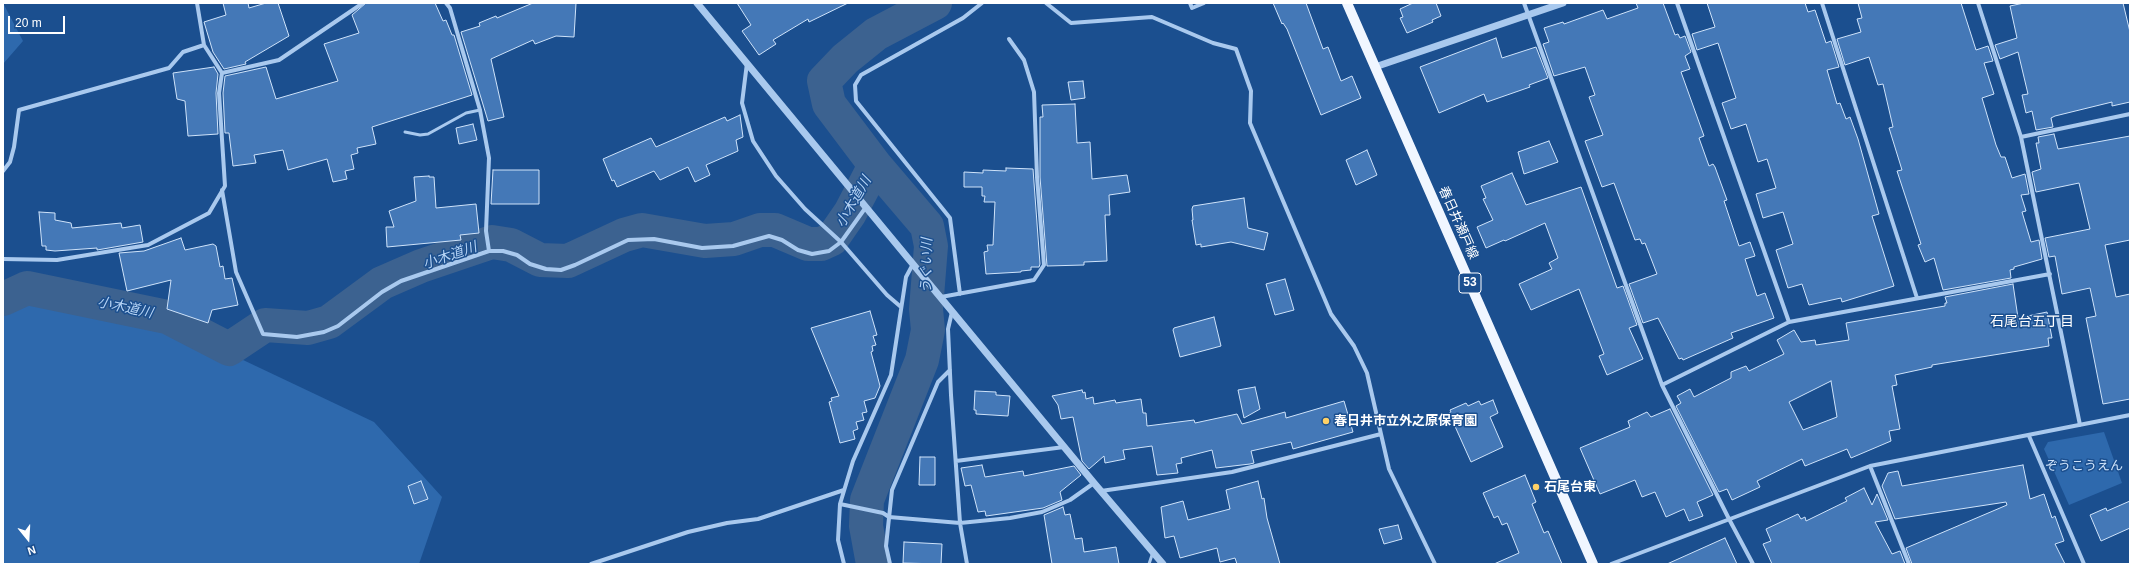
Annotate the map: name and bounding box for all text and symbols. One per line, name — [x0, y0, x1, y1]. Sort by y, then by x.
scale bar — [10, 8, 67, 34]
text: 20 m — [15, 16, 42, 30]
water label: 小木道川 — [833, 174, 875, 230]
street label: 春日井瀬戸線 — [1435, 184, 1481, 262]
water label: うぐい川 — [918, 238, 936, 294]
water label: 小木道川 — [421, 239, 479, 273]
road number: 53 — [1459, 273, 1481, 293]
water label: 小木道川 — [96, 294, 154, 322]
district label: 石尾台五丁目 — [1990, 314, 2074, 330]
place label: 春日井市立外之原保育園 — [1334, 413, 1477, 429]
marker: 春日井市立外之原保育園 — [1321, 416, 1331, 426]
park label: ぞうこうえん — [2045, 458, 2123, 474]
place label: 石尾台東 — [1544, 479, 1596, 495]
marker: 石尾台東 — [1531, 482, 1541, 492]
north arrow — [8, 519, 48, 559]
text: N — [26, 543, 37, 557]

